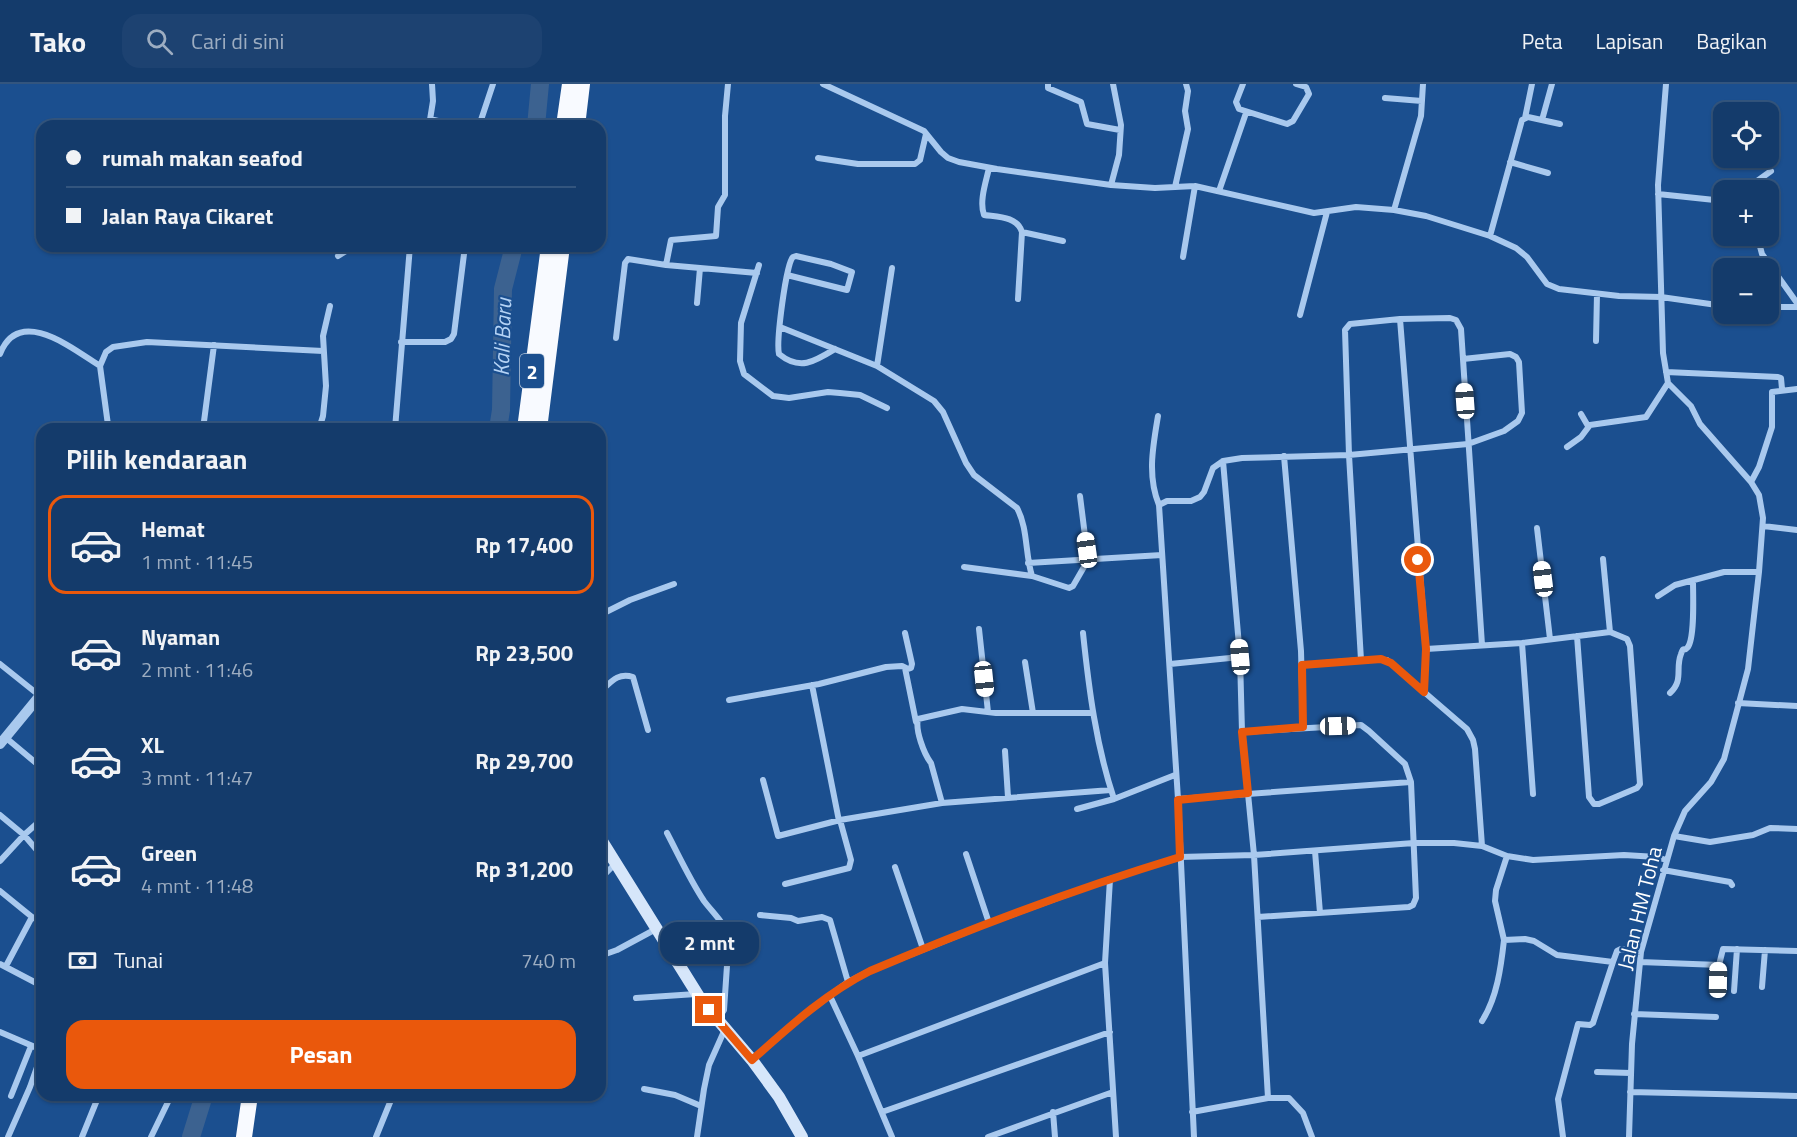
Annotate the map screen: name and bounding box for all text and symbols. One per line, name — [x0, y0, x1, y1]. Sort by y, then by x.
search box — [122, 14, 542, 68]
text: Tako — [30, 20, 86, 63]
text: Cari di sini — [191, 24, 284, 58]
icon: search — [143, 25, 176, 58]
text: Peta — [1522, 25, 1563, 57]
text: Lapisan — [1596, 25, 1663, 57]
text: Bagikan — [1696, 25, 1767, 57]
map controls — [1713, 102, 1779, 324]
button: locate — [1713, 102, 1779, 168]
text: rumah makan seafod — [102, 141, 303, 175]
button: + — [1713, 180, 1779, 246]
text: Jalan Raya Cikaret — [102, 199, 273, 233]
button: − — [1713, 258, 1779, 324]
water label: Kali Baru — [484, 296, 520, 376]
road number: 2 — [520, 354, 544, 388]
car — [1455, 382, 1475, 420]
text: Pilih kendaraan — [66, 438, 248, 479]
text: Hemat — [141, 512, 205, 546]
icon: car — [69, 518, 123, 572]
text: Rp 17,400 — [475, 528, 573, 562]
car — [1076, 531, 1098, 569]
text: 1 mnt · 11:45 — [141, 546, 253, 577]
route start — [1404, 546, 1431, 573]
car — [1532, 560, 1554, 598]
text: Nyaman — [141, 620, 220, 654]
icon: car — [69, 626, 123, 680]
text: Rp 23,500 — [475, 636, 573, 670]
car — [1229, 638, 1251, 676]
text: 2 mnt · 11:46 — [141, 654, 253, 685]
car — [973, 660, 995, 698]
car — [1320, 716, 1356, 736]
text: XL — [141, 728, 164, 762]
icon: car — [69, 734, 123, 788]
text: Rp 29,700 — [475, 744, 573, 778]
text: 3 mnt · 11:47 — [141, 762, 253, 793]
text: Green — [141, 836, 197, 870]
icon: car — [69, 842, 123, 896]
street label: Jalan HM Toha — [1608, 842, 1670, 973]
text: Rp 31,200 — [475, 852, 573, 886]
text: 4 mnt · 11:48 — [141, 870, 253, 901]
callout: 2 mnt — [660, 923, 758, 965]
text: 2 mnt — [684, 927, 735, 958]
text: Tunai — [114, 943, 163, 977]
icon: cash — [66, 944, 99, 977]
text: 740 m — [521, 945, 576, 976]
car — [1709, 962, 1727, 998]
route end — [695, 996, 722, 1023]
button: Pesan — [66, 1020, 576, 1089]

